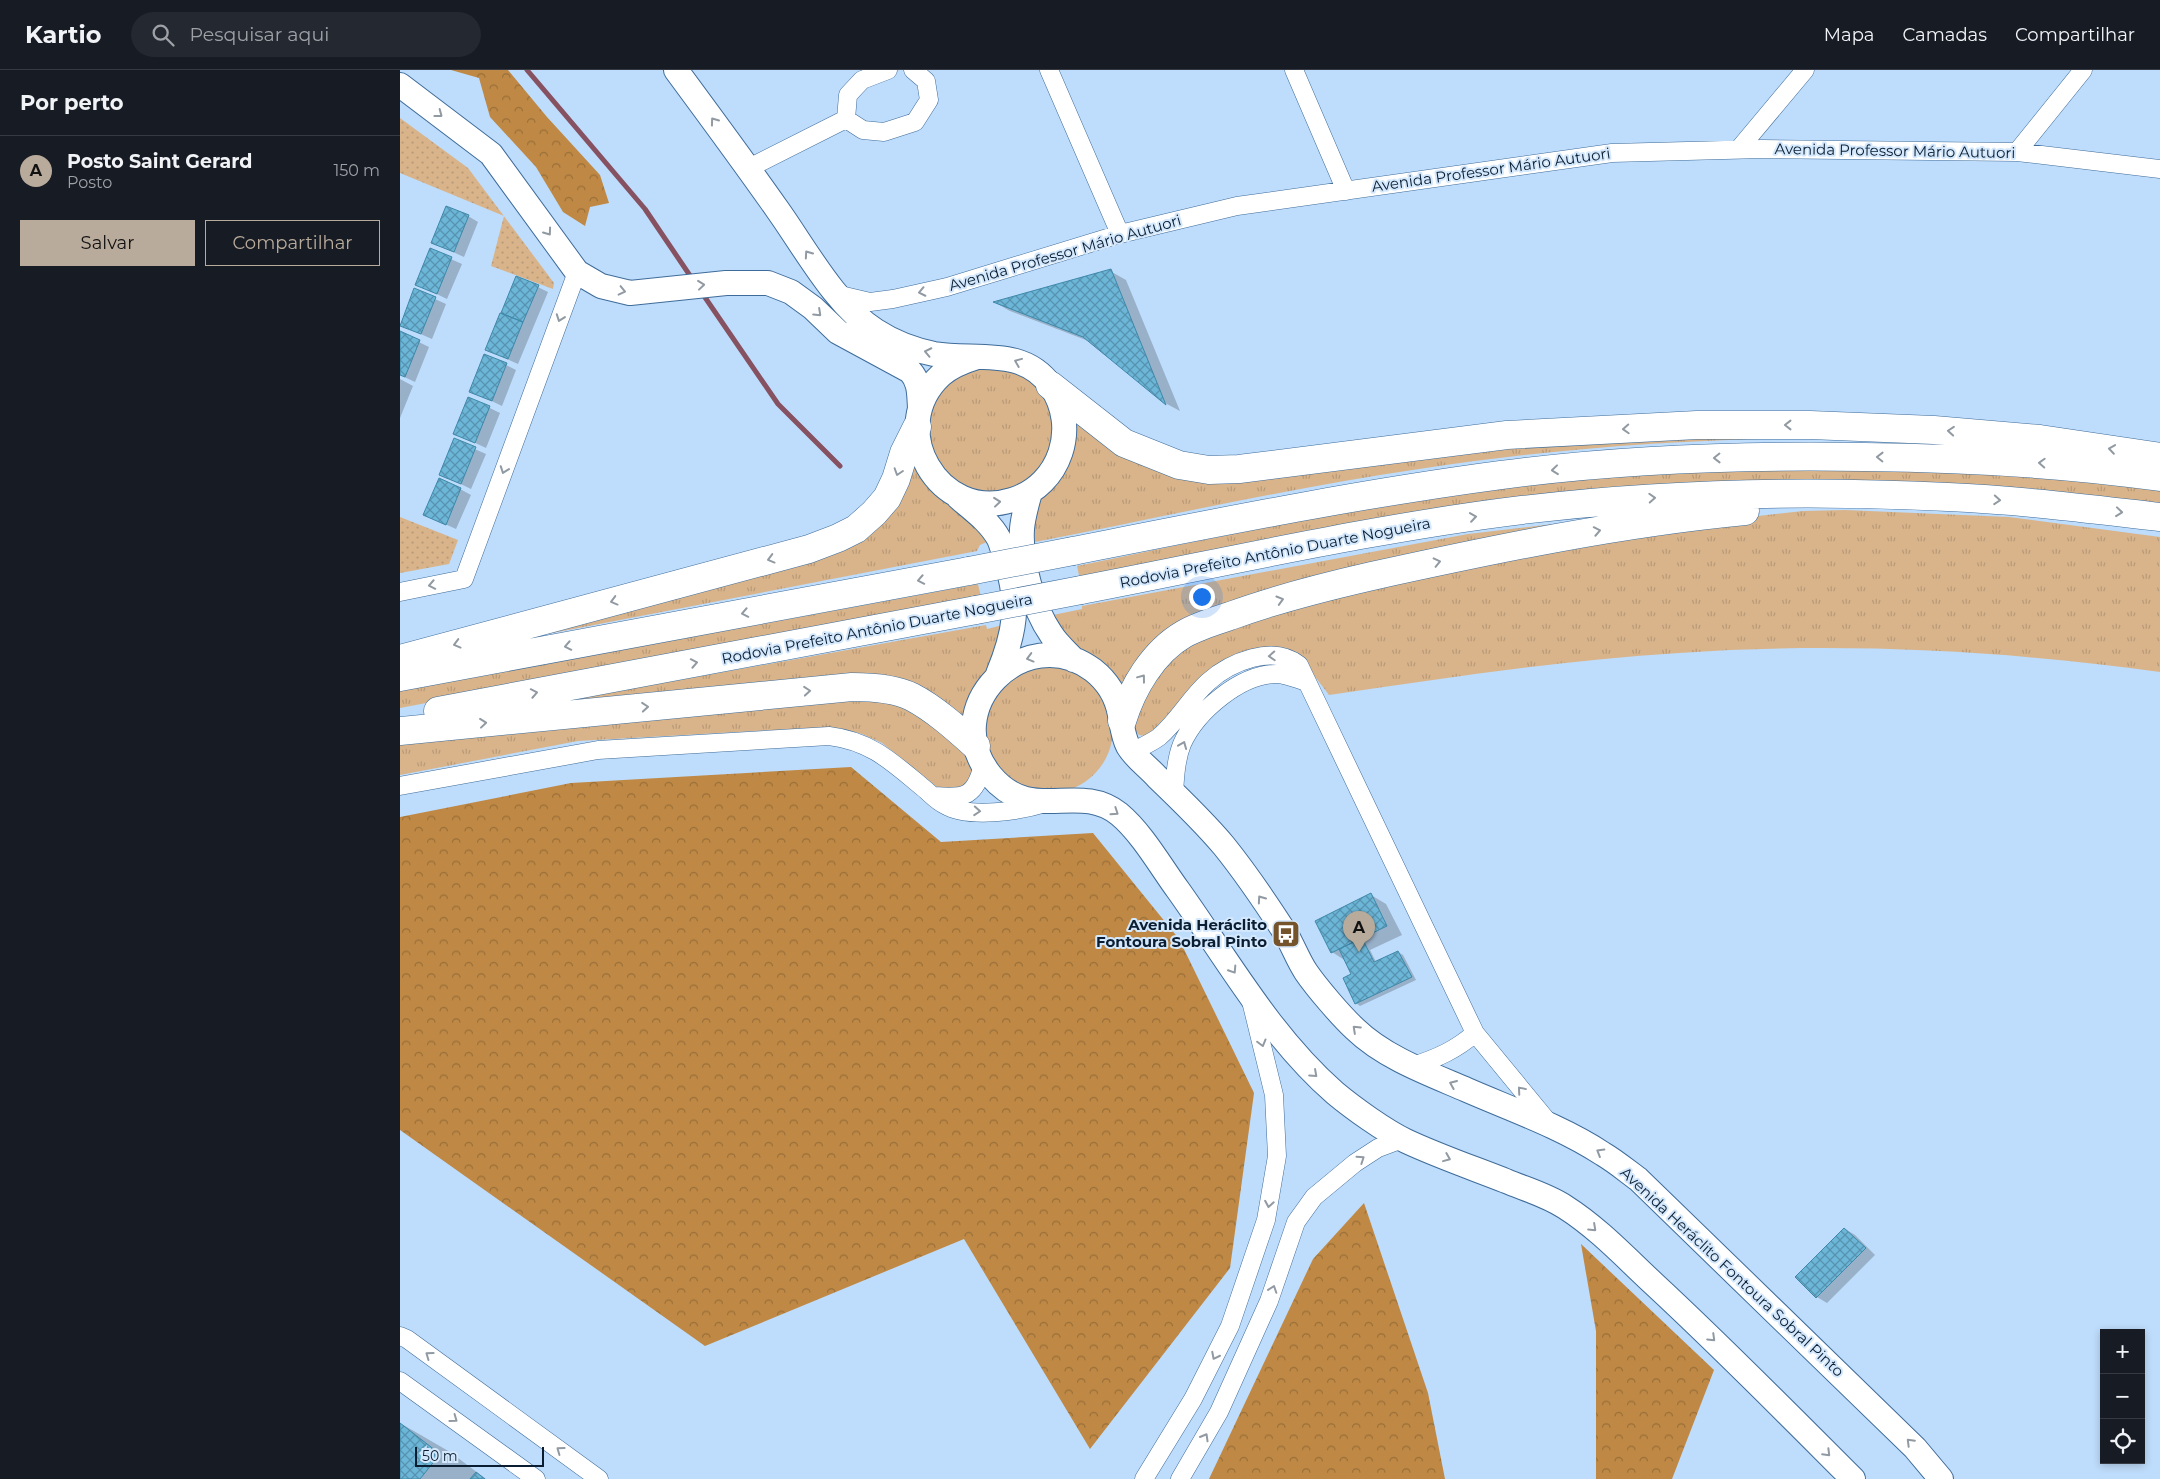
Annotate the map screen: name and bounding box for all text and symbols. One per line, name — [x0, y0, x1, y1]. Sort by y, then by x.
search box — [131, 12, 481, 57]
text: Kartio — [25, 20, 101, 49]
icon: search — [149, 21, 177, 49]
text: Pesquisar aqui — [189, 23, 329, 46]
text: Mapa — [1824, 24, 1874, 46]
text: Camadas — [1902, 24, 1987, 46]
text: Compartilhar — [2015, 24, 2135, 46]
text: Por perto — [20, 90, 124, 115]
one-way arrow — [433, 109, 442, 117]
one-way arrow — [711, 117, 720, 127]
street label: Avenida Professor Mário Autuori — [1774, 139, 2016, 162]
street label: Avenida Professor Mário Autuori — [1370, 143, 1611, 196]
text: Posto Saint Gerard — [67, 150, 252, 173]
text: A — [30, 161, 42, 180]
text: 150 m — [333, 161, 380, 180]
text: Posto — [67, 173, 112, 192]
street label: Avenida Professor Mário Autuori — [947, 210, 1183, 295]
button: Salvar — [20, 220, 195, 266]
button: Compartilhar — [205, 220, 380, 266]
one-way arrow — [542, 226, 551, 236]
one-way arrow — [805, 250, 814, 260]
one-way arrow — [697, 280, 705, 291]
one-way arrow — [617, 285, 626, 296]
one-way arrow — [918, 286, 927, 297]
one-way arrow — [813, 307, 822, 316]
one-way arrow — [556, 313, 566, 322]
one-way arrow — [924, 347, 933, 358]
one-way arrow — [1014, 358, 1023, 368]
one-way arrow — [1784, 420, 1792, 430]
one-way arrow — [1622, 423, 1630, 434]
one-way arrow — [1946, 426, 1954, 437]
one-way arrow — [2108, 444, 2116, 455]
one-way arrow — [1875, 452, 1883, 462]
one-way arrow — [1713, 453, 1720, 463]
one-way arrow — [2038, 457, 2046, 468]
one-way arrow — [1551, 464, 1559, 475]
one-way arrow — [500, 466, 510, 474]
one-way arrow — [894, 467, 904, 476]
one-way arrow — [1648, 493, 1656, 504]
one-way arrow — [1993, 494, 2001, 505]
one-way arrow — [993, 497, 1001, 508]
one-way arrow — [2115, 506, 2123, 517]
one-way arrow — [1469, 512, 1477, 523]
street label: Rodovia Prefeito Antônio Duarte Nogueira — [1118, 513, 1432, 592]
one-way arrow — [1592, 526, 1601, 536]
one-way arrow — [767, 553, 776, 564]
one-way arrow — [1433, 557, 1442, 568]
one-way arrow — [917, 574, 926, 584]
one-way arrow — [428, 580, 436, 590]
your location — [1189, 584, 1215, 610]
street label: Rodovia Prefeito Antônio Duarte Nogueira — [720, 589, 1034, 668]
one-way arrow — [1275, 595, 1284, 606]
one-way arrow — [611, 596, 619, 606]
one-way arrow — [740, 607, 749, 617]
one-way arrow — [454, 638, 462, 648]
one-way arrow — [563, 640, 572, 650]
one-way arrow — [1267, 650, 1275, 661]
one-way arrow — [1026, 653, 1035, 663]
one-way arrow — [689, 658, 698, 669]
one-way arrow — [1136, 674, 1145, 683]
one-way arrow — [803, 686, 811, 697]
one-way arrow — [530, 688, 538, 699]
one-way arrow — [641, 702, 649, 713]
one-way arrow — [480, 717, 488, 728]
one-way arrow — [1176, 741, 1187, 750]
one-way arrow — [973, 806, 981, 817]
one-way arrow — [1109, 806, 1119, 815]
one-way arrow — [1258, 895, 1267, 904]
pin: A — [1343, 911, 1375, 952]
place label: Avenida Heráclito Fontoura Sobral Pinto — [1096, 915, 1267, 951]
bus stop icon: Avenida Heráclito Fontoura Sobral Pinto — [1271, 919, 1301, 949]
one-way arrow — [1226, 965, 1236, 974]
one-way arrow — [1353, 1026, 1362, 1035]
one-way arrow — [1257, 1039, 1267, 1047]
one-way arrow — [1309, 1068, 1318, 1077]
one-way arrow — [1449, 1079, 1457, 1089]
one-way arrow — [1518, 1086, 1527, 1095]
one-way arrow — [1596, 1148, 1605, 1158]
one-way arrow — [1443, 1152, 1451, 1162]
one-way arrow — [1355, 1156, 1365, 1165]
street label: Avenida Heráclito Fontoura Sobral Pinto — [1617, 1163, 1848, 1380]
one-way arrow — [1265, 1199, 1275, 1208]
one-way arrow — [1587, 1222, 1596, 1231]
one-way arrow — [1267, 1286, 1277, 1294]
map controls — [2100, 1329, 2145, 1464]
button: + — [2100, 1329, 2145, 1374]
one-way arrow — [1707, 1332, 1716, 1341]
one-way arrow — [1211, 1351, 1221, 1360]
one-way arrow — [426, 1352, 435, 1360]
button: − — [2100, 1374, 2145, 1419]
one-way arrow — [448, 1414, 457, 1422]
button: locate — [2100, 1419, 2145, 1464]
one-way arrow — [1198, 1433, 1208, 1442]
one-way arrow — [1906, 1439, 1915, 1448]
scale bar — [415, 1444, 544, 1467]
text: 50 m — [422, 1447, 458, 1465]
one-way arrow — [556, 1447, 566, 1456]
one-way arrow — [1821, 1447, 1830, 1456]

